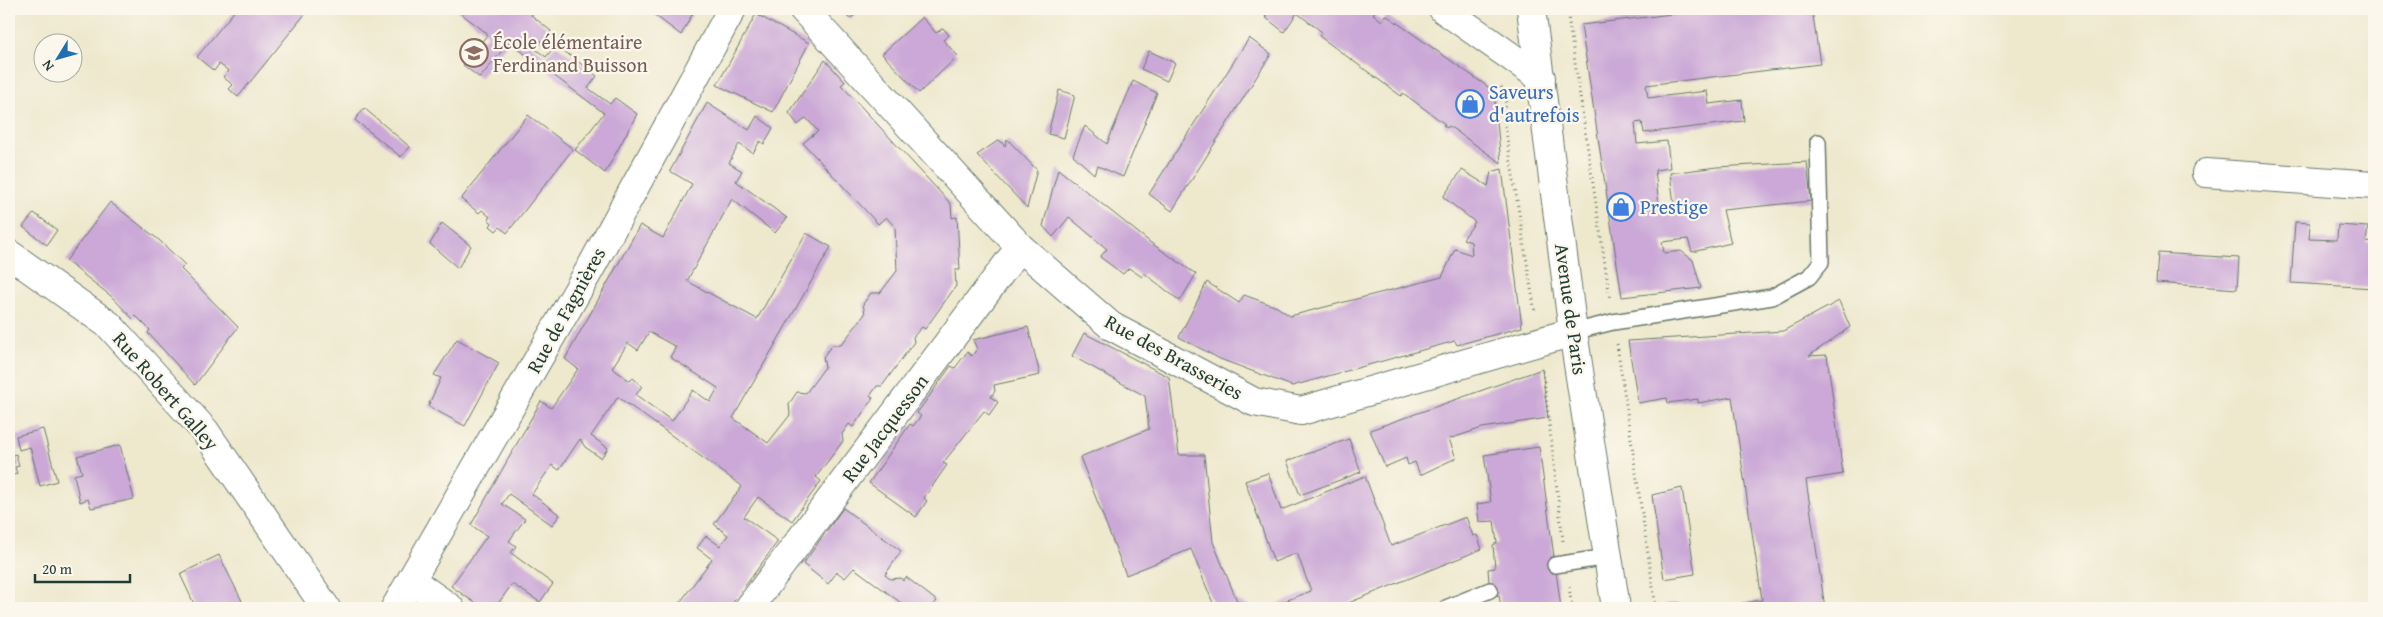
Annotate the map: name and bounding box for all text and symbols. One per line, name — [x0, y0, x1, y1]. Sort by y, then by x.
place label: École élémentaire Ferdinand Buisson — [493, 27, 648, 79]
north arrow — [32, 32, 82, 82]
school or university icon: École élémentaire Ferdinand Buisson — [459, 38, 489, 68]
text: N — [36, 56, 58, 76]
place label: Saveurs d'autrefois — [1489, 77, 1580, 129]
shop icon: Saveurs d'autrefois — [1455, 89, 1485, 119]
shop icon: Prestige — [1606, 192, 1636, 222]
place label: Prestige — [1640, 192, 1708, 221]
street label: Rue de Fagnières — [519, 241, 612, 378]
street label: Avenue de Paris — [1548, 241, 1595, 377]
street label: Rue des Brasseries — [1100, 307, 1249, 407]
street label: Rue Robert Galley — [107, 325, 226, 456]
street label: Rue Jacquesson — [834, 368, 935, 488]
scale bar — [35, 552, 130, 584]
text: 20 m — [42, 558, 73, 579]

